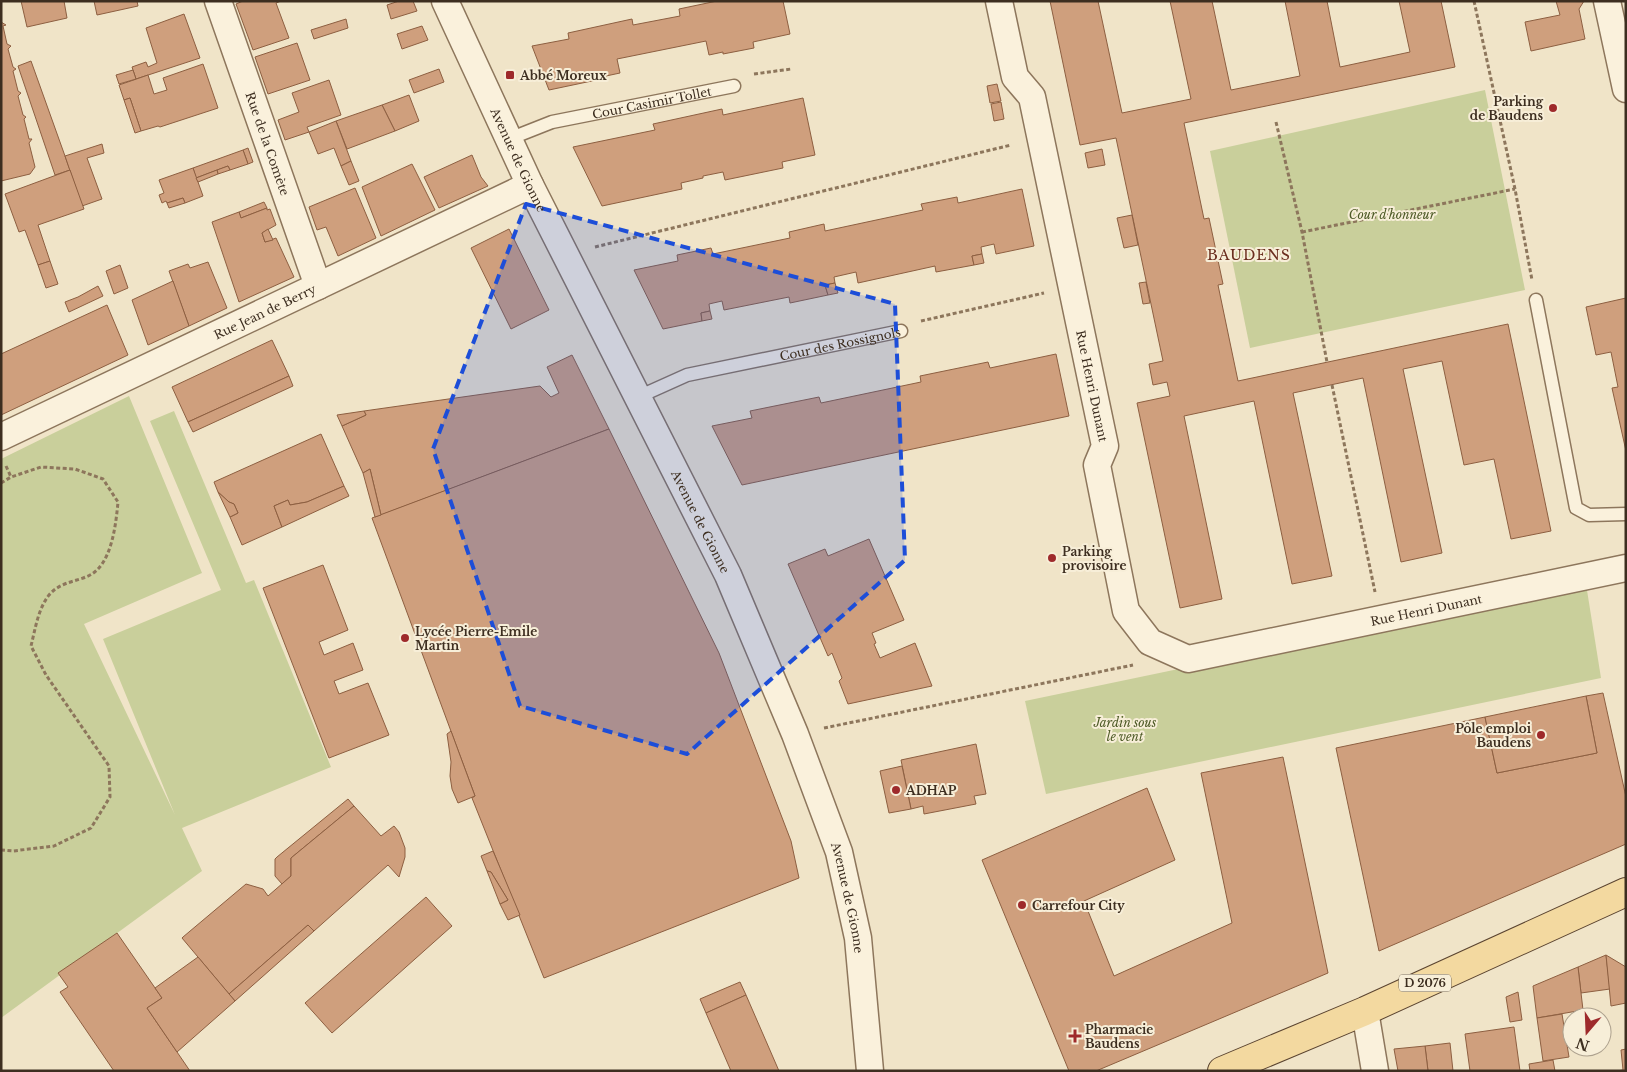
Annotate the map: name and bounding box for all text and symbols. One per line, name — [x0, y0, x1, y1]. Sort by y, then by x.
place label: Abbé Moreux — [519, 68, 607, 83]
marker: Abbé Moreux — [504, 69, 516, 81]
street label: Cour Casimir Tollet — [591, 83, 713, 121]
street label: Rue de la Comète — [243, 90, 293, 197]
place label: Parking de Baudens — [1470, 94, 1544, 123]
marker: Parking de Baudens — [1547, 102, 1559, 114]
street label: Avenue de Gionne — [487, 104, 550, 214]
park label: Cour d'honneur — [1349, 207, 1436, 222]
district label: BAUDENS — [1207, 246, 1291, 264]
street label: Rue Jean de Berry — [211, 281, 318, 342]
street label: Cour des Rossignols — [778, 324, 902, 363]
street label: Rue Henri Dunant — [1073, 329, 1111, 443]
street label: Avenue de Gionne — [668, 467, 733, 576]
place label: Parking provisoire — [1062, 544, 1127, 573]
marker: Parking provisoire — [1046, 552, 1058, 564]
street label: Rue Henri Dunant — [1369, 591, 1484, 628]
place label: Lycée Pierre-Emile Martin — [415, 624, 537, 653]
marker: Lycée Pierre-Emile Martin — [399, 632, 411, 644]
park label: Jardin sous le vent — [1093, 715, 1157, 744]
place label: Pôle emploi Baudens — [1455, 721, 1532, 750]
marker: Pôle emploi Baudens — [1535, 729, 1547, 741]
place label: ADHAP — [905, 783, 957, 798]
marker: ADHAP — [890, 784, 902, 796]
street label: Avenue de Gionne — [828, 839, 867, 954]
place label: Carrefour City — [1032, 898, 1125, 913]
marker: Carrefour City — [1016, 899, 1028, 911]
road number: D 2076 — [1399, 974, 1451, 991]
north arrow — [1562, 1007, 1612, 1057]
place label: Pharmacie Baudens — [1085, 1022, 1153, 1051]
marker: Pharmacie Baudens — [1069, 1030, 1081, 1042]
text: N — [1574, 1034, 1592, 1055]

